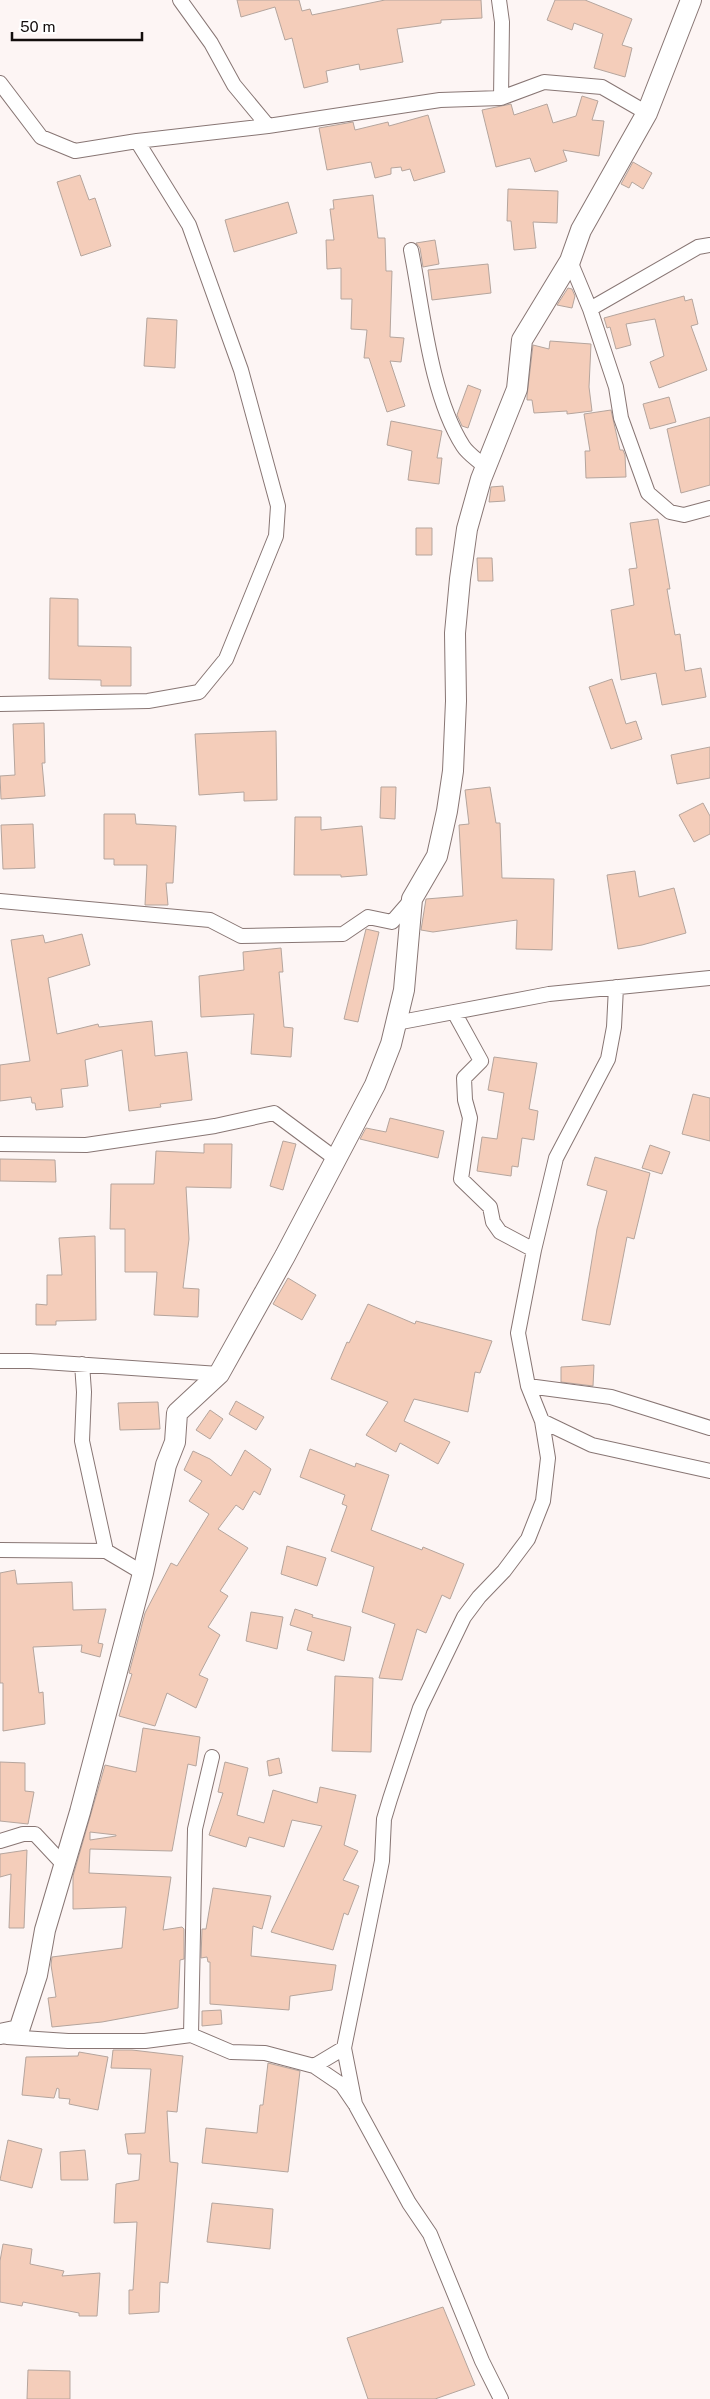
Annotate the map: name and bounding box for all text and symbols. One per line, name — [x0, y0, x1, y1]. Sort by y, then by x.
scale bar — [12, 10, 142, 42]
text: 50 m — [20, 18, 55, 35]

